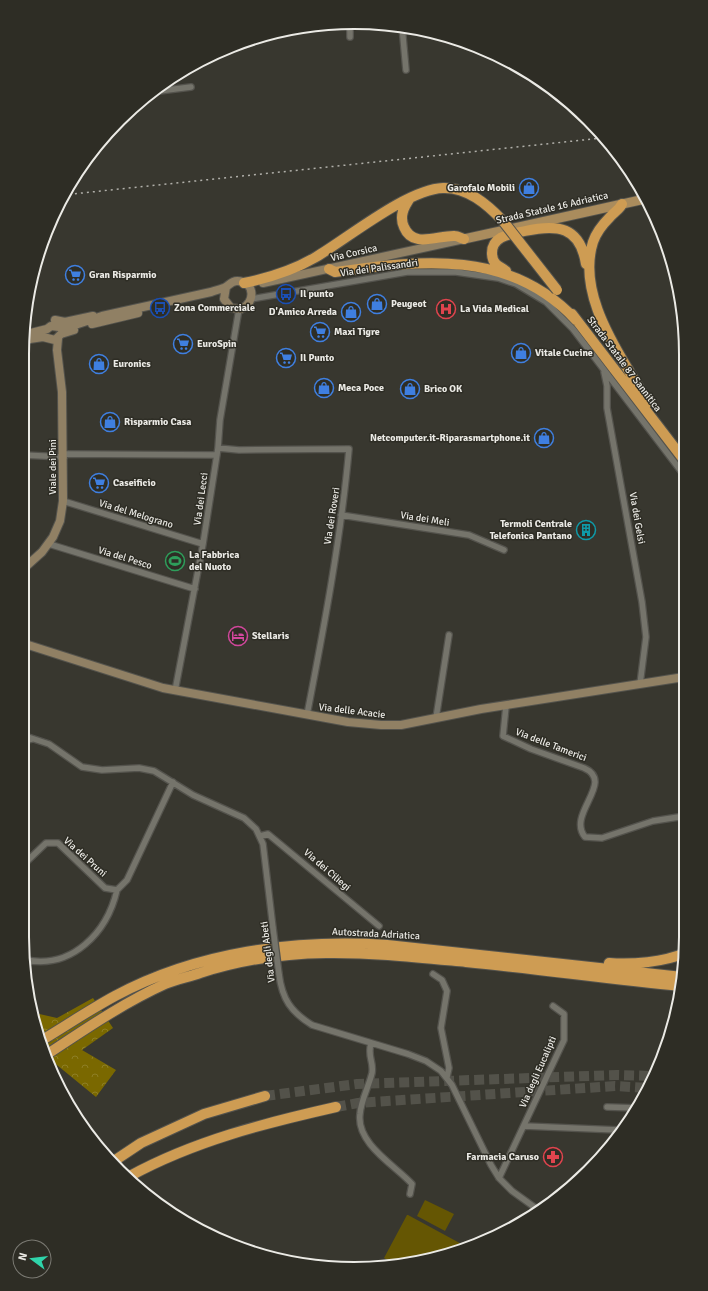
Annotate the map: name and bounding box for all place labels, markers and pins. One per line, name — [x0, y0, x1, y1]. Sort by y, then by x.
shop icon: Garofalo Mobili — [518, 177, 540, 199]
place label: Garofalo Mobili — [447, 182, 515, 194]
supermarket icon: Gran Risparmio — [64, 264, 86, 286]
place label: Gran Risparmio — [89, 269, 157, 281]
bus stop icon: Il punto — [275, 283, 297, 305]
place label: Il punto — [300, 288, 334, 300]
shop icon: Peugeot — [366, 293, 388, 315]
bus stop icon: Zona Commerciale — [149, 297, 171, 319]
place label: Peugeot — [391, 298, 427, 310]
hospital icon: La Vida Medical — [435, 298, 457, 320]
shop icon: D'Amico Arreda — [340, 301, 362, 323]
place label: Zona Commerciale — [174, 302, 255, 314]
place label: La Vida Medical — [460, 303, 529, 315]
place label: D'Amico Arreda — [269, 306, 337, 318]
supermarket icon: Maxi Tigre — [309, 321, 331, 343]
place label: Maxi Tigre — [334, 326, 380, 338]
supermarket icon: EuroSpin — [172, 333, 194, 355]
place label: EuroSpin — [197, 338, 237, 350]
shop icon: Vitale Cucine — [510, 342, 532, 364]
supermarket icon: Il Punto — [275, 347, 297, 369]
place label: Vitale Cucine — [535, 347, 593, 359]
place label: Il Punto — [300, 352, 334, 364]
shop icon: Euronics — [88, 353, 110, 375]
place label: Euronics — [113, 358, 151, 370]
shop icon: Meca Poce — [313, 377, 335, 399]
shop icon: Brico OK — [399, 378, 421, 400]
place label: Meca Poce — [338, 382, 384, 394]
place label: Brico OK — [424, 383, 463, 395]
shop icon: Risparmio Casa — [99, 411, 121, 433]
place label: Risparmio Casa — [124, 416, 191, 428]
shop icon: Netcomputer.it-Riparasmartphone.it — [533, 427, 555, 449]
place label: Netcomputer.it-Riparasmartphone.it — [370, 432, 530, 444]
supermarket icon: Caseificio — [88, 472, 110, 494]
place label: Caseificio — [113, 477, 156, 489]
place label: Termoli Centrale Telefonica Pantano — [490, 518, 572, 542]
building icon: Termoli Centrale Telefonica Pantano — [575, 519, 597, 541]
place label: La Fabbrica del Nuoto — [189, 549, 239, 573]
sports icon: La Fabbrica del Nuoto — [164, 550, 186, 572]
hotel icon: Stellaris — [227, 625, 249, 647]
place label: Stellaris — [252, 630, 290, 642]
pharmacy icon: Farmacia Caruso — [542, 1146, 564, 1168]
place label: Farmacia Caruso — [466, 1151, 539, 1163]

